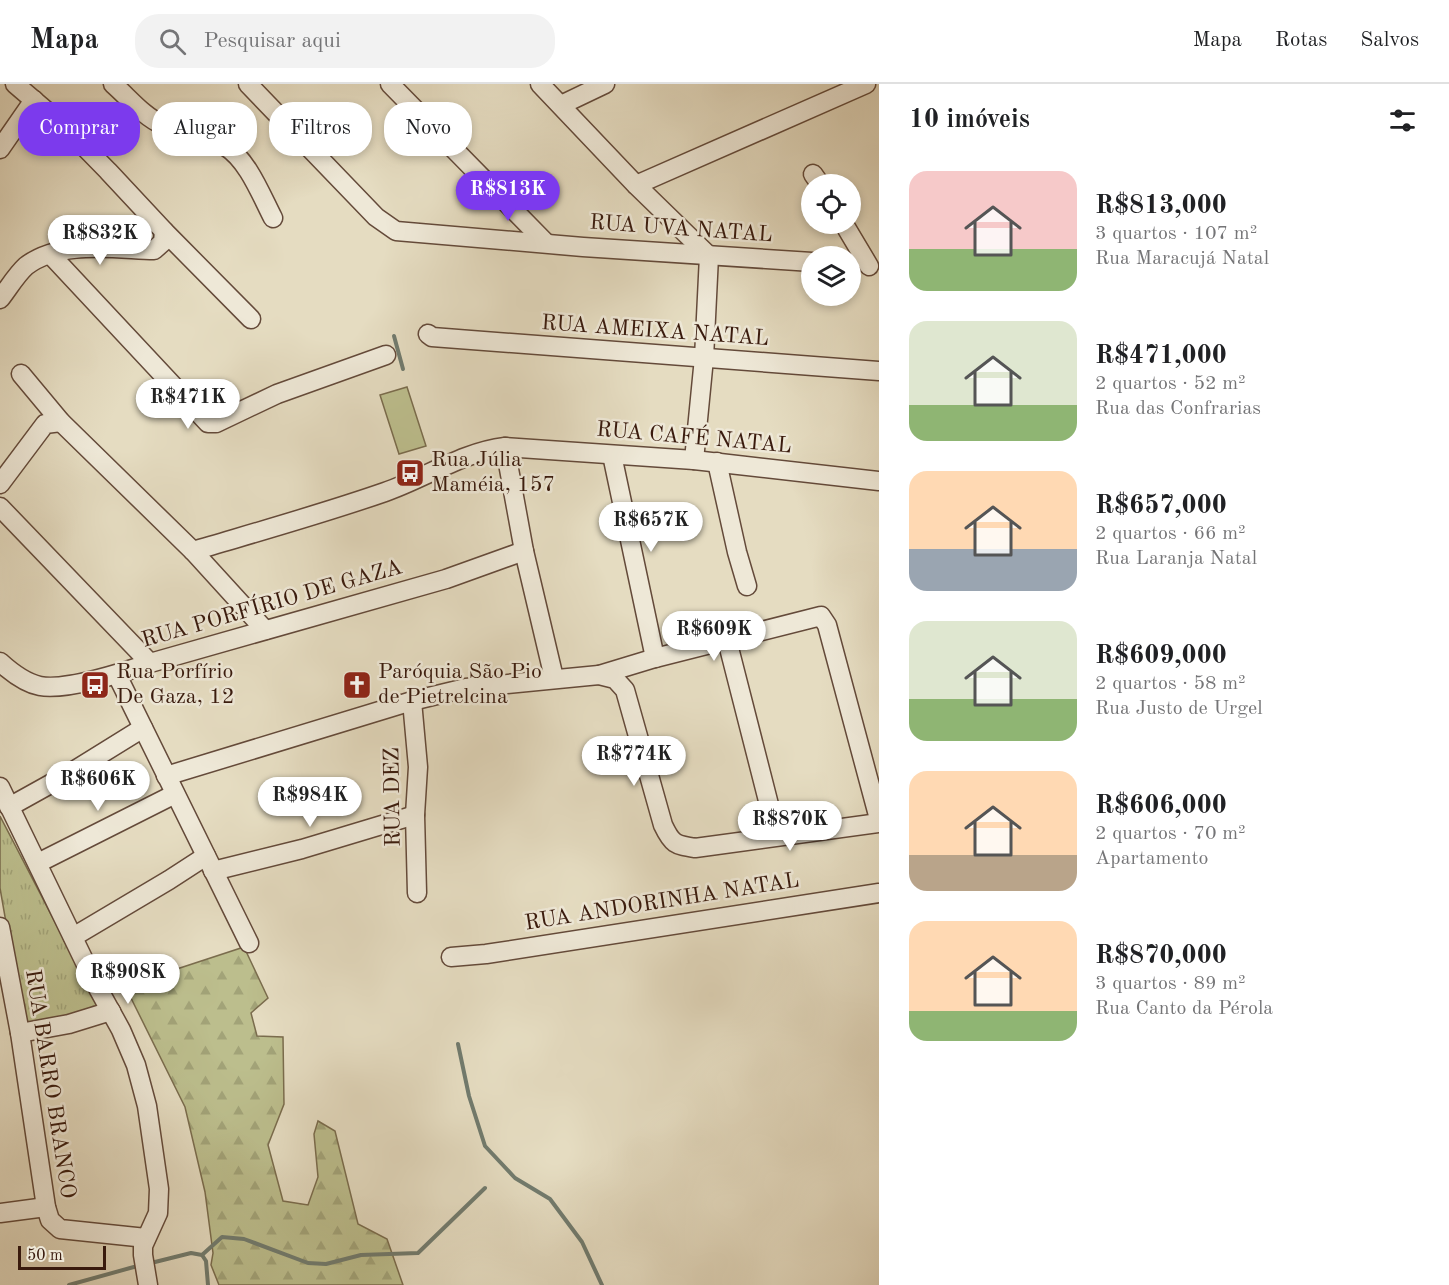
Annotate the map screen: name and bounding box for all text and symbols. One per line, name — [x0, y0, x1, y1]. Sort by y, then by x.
search box — [135, 14, 555, 68]
icon: search — [156, 25, 189, 58]
text: Mapa — [30, 27, 99, 55]
text: Pesquisar aqui — [204, 30, 341, 52]
text: Mapa — [1193, 30, 1242, 51]
text: Rotas — [1275, 30, 1327, 51]
text: Salvos — [1360, 30, 1419, 51]
chip: Comprar — [18, 102, 140, 156]
chip: Alugar — [152, 102, 257, 156]
chip: Filtros — [269, 102, 372, 156]
chip: Novo — [384, 102, 472, 156]
icon: filters — [1386, 104, 1419, 137]
text: 10 imóveis — [909, 107, 1030, 133]
pin: R$813K — [459, 171, 557, 222]
map controls — [801, 174, 861, 306]
button: locate — [801, 174, 861, 234]
text: R$813K — [470, 180, 546, 200]
text: R$813,000 — [1095, 193, 1227, 219]
icon: home — [957, 195, 1029, 267]
street label: RUA UVA NATAL — [589, 212, 773, 246]
pin: R$832K — [51, 215, 149, 266]
text: R$832K — [62, 224, 138, 244]
text: 3 quartos · 107 m² — [1095, 224, 1257, 244]
button: layers — [801, 246, 861, 306]
text: Rua Maracujá Natal — [1095, 249, 1269, 269]
street label: RUA AMEIXA NATAL — [540, 312, 770, 350]
text: R$471,000 — [1095, 343, 1227, 369]
icon: home — [957, 345, 1029, 417]
text: 2 quartos · 52 m² — [1095, 374, 1246, 394]
pin: R$471K — [139, 379, 237, 430]
text: R$471K — [150, 388, 226, 408]
text: Rua das Confrarias — [1095, 399, 1261, 419]
street label: RUA CAFÉ NATAL — [595, 416, 793, 458]
place label: Rua Júlia Maméia, 157 — [431, 449, 555, 496]
bus stop icon: Rua Júlia Maméia, 157 — [394, 457, 426, 489]
text: R$657,000 — [1095, 493, 1227, 519]
icon: home — [957, 495, 1029, 567]
pin: R$657K — [602, 502, 700, 553]
text: R$657K — [613, 511, 689, 531]
text: 2 quartos · 66 m² — [1095, 524, 1246, 544]
text: Rua Laranja Natal — [1095, 549, 1257, 569]
street label: RUA PORFÍRIO DE GAZA — [138, 553, 405, 652]
pin: R$609K — [665, 611, 763, 662]
text: R$609K — [676, 620, 752, 640]
text: R$609,000 — [1095, 643, 1227, 669]
icon: home — [957, 645, 1029, 717]
place label: Rua Porfírio De Gaza, 12 — [116, 661, 235, 708]
place label: Paróquia São Pio de Pietrelcina — [378, 661, 542, 708]
bus stop icon: Rua Porfírio De Gaza, 12 — [79, 669, 111, 701]
church icon: Paróquia São Pio de Pietrelcina — [341, 669, 373, 701]
text: 2 quartos · 58 m² — [1095, 674, 1246, 694]
text: Rua Justo de Urgel — [1095, 699, 1263, 719]
pin: R$774K — [585, 736, 683, 787]
text: R$774K — [596, 745, 672, 765]
street label: RUA DEZ — [381, 747, 405, 847]
pin: R$606K — [49, 761, 147, 812]
text: R$606K — [60, 770, 136, 790]
pin: R$984K — [261, 777, 359, 828]
text: R$984K — [272, 786, 348, 806]
text: R$606,000 — [1095, 793, 1227, 819]
icon: home — [957, 795, 1029, 867]
pin: R$870K — [741, 801, 839, 852]
text: R$870K — [752, 810, 828, 830]
text: 2 quartos · 70 m² — [1095, 824, 1246, 844]
text: Apartamento — [1095, 849, 1208, 869]
street label: RUA ANDORINHA NATAL — [523, 869, 801, 935]
text: R$870,000 — [1095, 943, 1227, 969]
icon: home — [957, 945, 1029, 1017]
pin: R$908K — [79, 954, 177, 1005]
text: R$908K — [90, 963, 166, 983]
street label: RUA BARRO BRANCO — [21, 968, 79, 1200]
text: 3 quartos · 89 m² — [1095, 974, 1246, 994]
text: Rua Canto da Pérola — [1095, 999, 1273, 1019]
scale bar — [18, 1243, 106, 1270]
text: 50 m — [27, 1248, 63, 1264]

